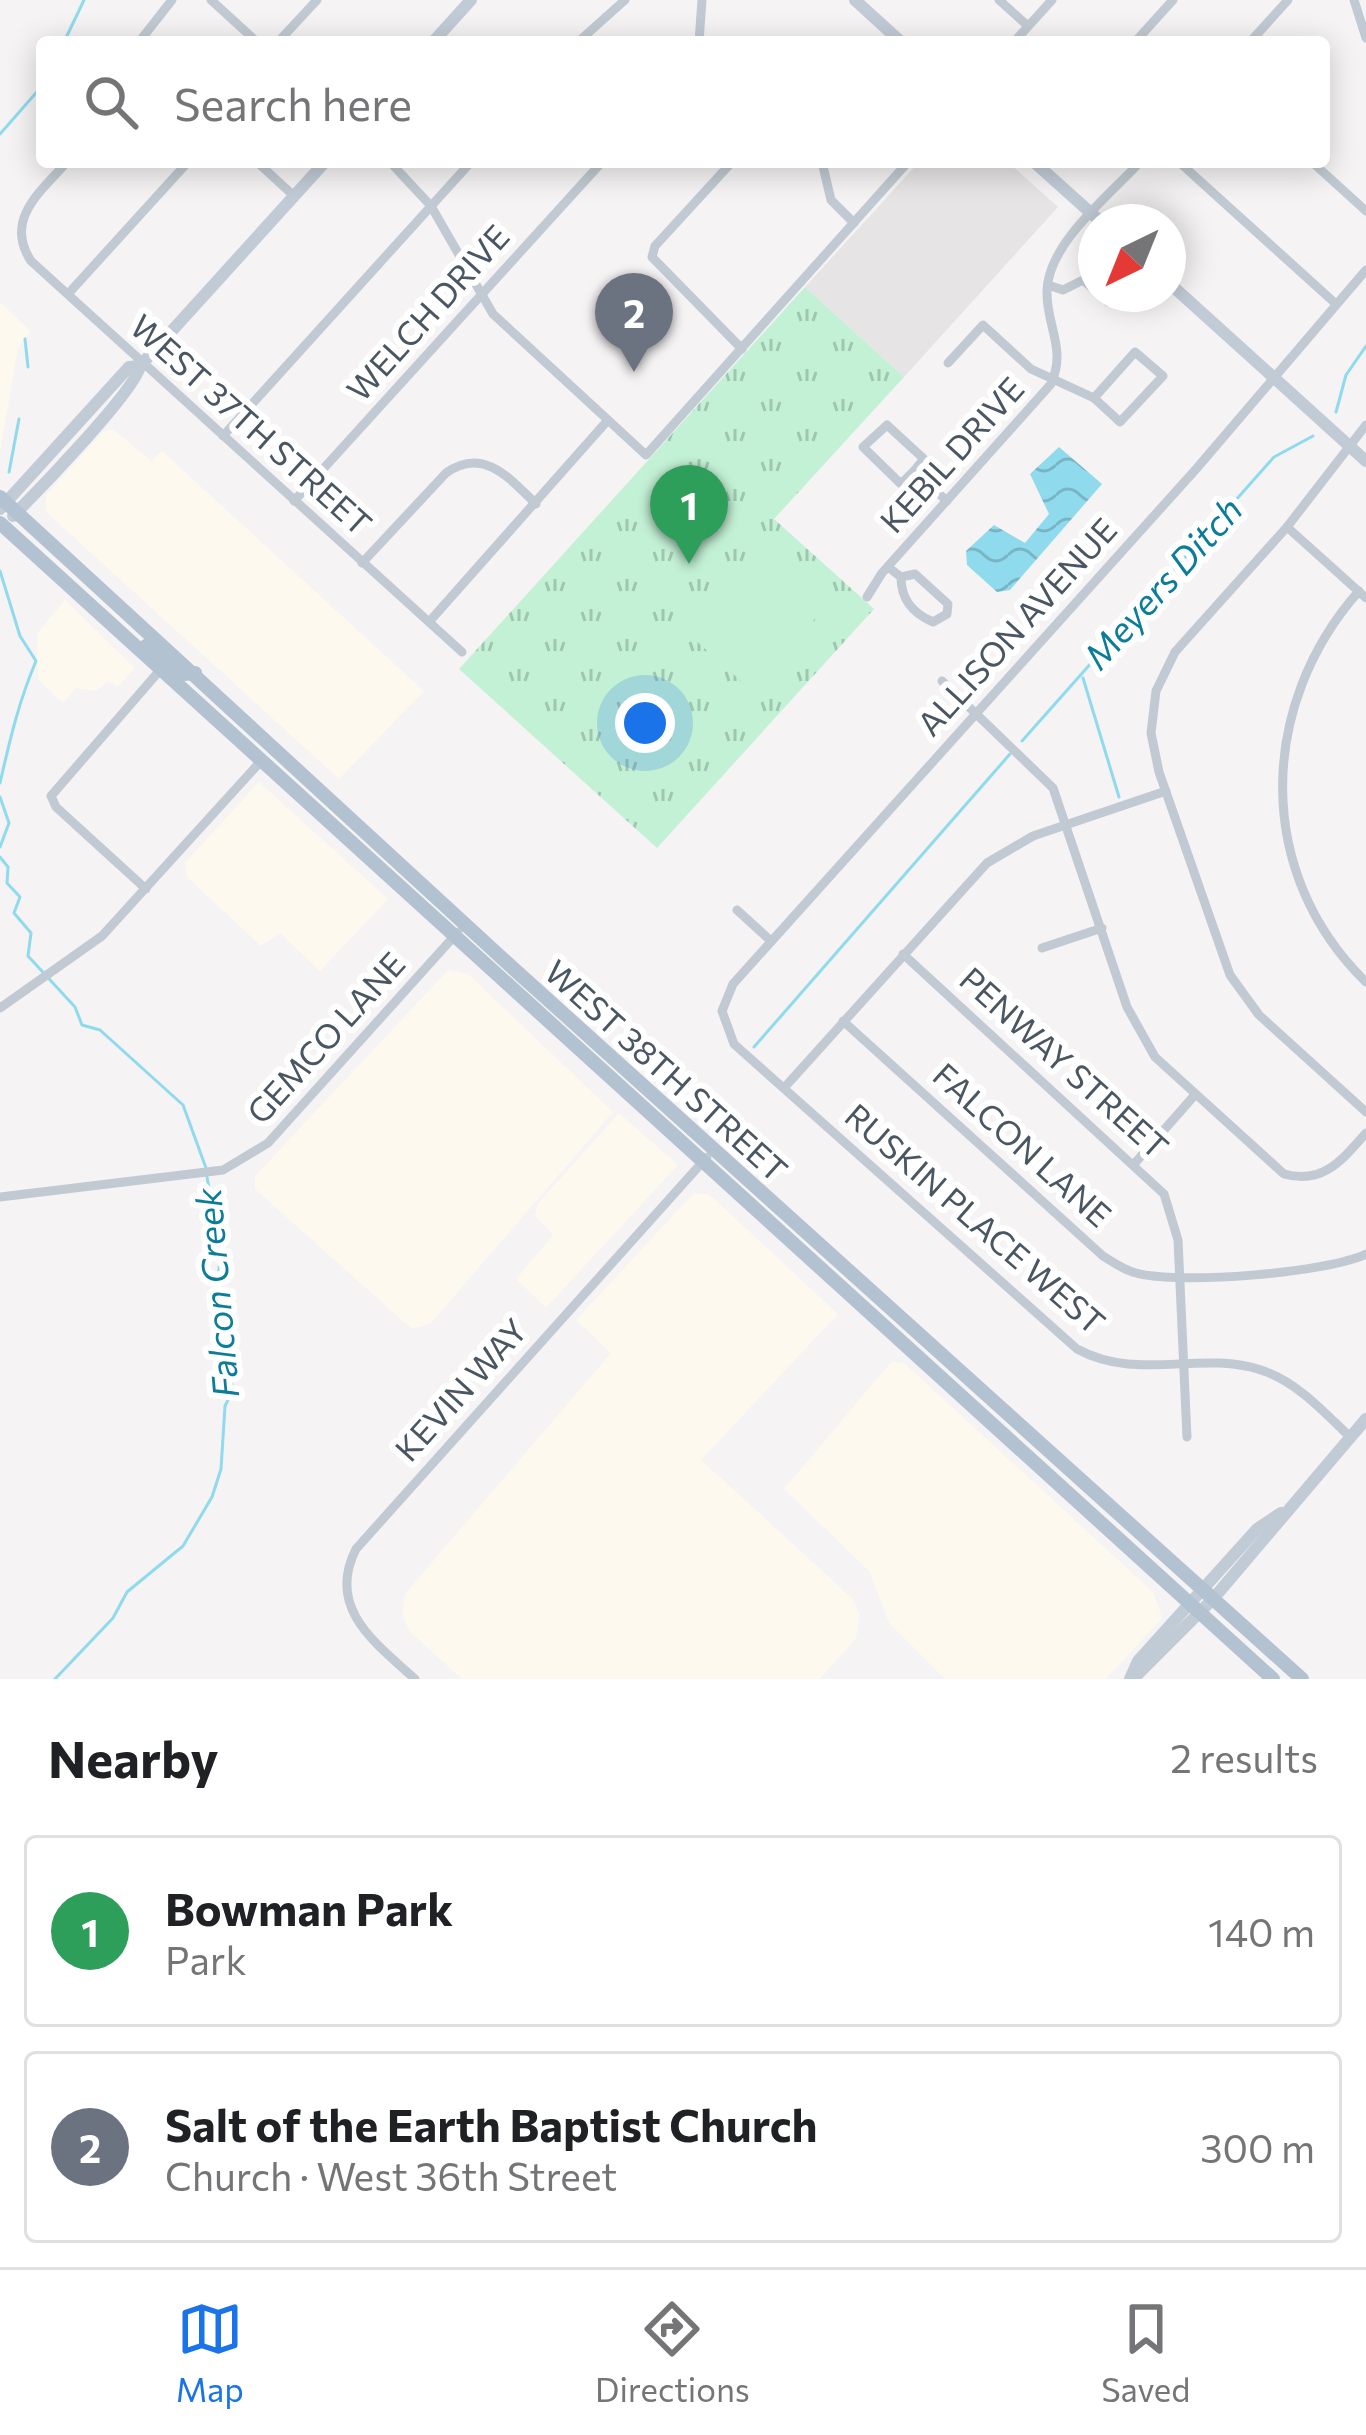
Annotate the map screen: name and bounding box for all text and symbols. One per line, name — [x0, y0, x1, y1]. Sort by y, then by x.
search box — [36, 36, 1330, 168]
icon: search — [78, 69, 144, 135]
text: Search here — [174, 75, 412, 130]
north arrow — [1078, 204, 1186, 312]
street label: WELCH DRIVE — [337, 215, 517, 409]
pin: 2 — [595, 273, 673, 372]
street label: WEST 37TH STREET — [123, 305, 381, 543]
street label: KEBIL DRIVE — [870, 368, 1031, 540]
pin: 1 — [650, 465, 728, 564]
water label: Meyers Ditch — [1073, 487, 1250, 677]
street label: ALLISON AVENUE — [907, 509, 1124, 743]
your location — [615, 693, 675, 753]
street label: GEMCO LANE — [237, 943, 413, 1131]
street label: WEST 38TH STREET — [537, 950, 797, 1190]
street label: PENWAY STREET — [952, 957, 1178, 1166]
street label: FALCON LANE — [925, 1053, 1121, 1235]
street label: RUSKIN PLACE WEST — [838, 1094, 1114, 1342]
water label: Falcon Creek — [184, 1185, 246, 1400]
street label: KEVIN WAY — [385, 1309, 534, 1469]
text: Nearby — [48, 1726, 218, 1789]
text: 2 results — [1170, 1733, 1318, 1781]
text: Bowman Park — [165, 1880, 453, 1935]
text: 1 — [81, 1907, 99, 1955]
text: 140 m — [1208, 1907, 1315, 1955]
text: Park — [165, 1935, 247, 1983]
text: Salt of the Earth Baptist Church — [165, 2096, 818, 2151]
text: 2 — [79, 2123, 101, 2171]
text: 300 m — [1200, 2123, 1315, 2171]
text: Church · West 36th Street — [165, 2151, 617, 2199]
tab: Map — [176, 2296, 244, 2409]
tab: Directions — [595, 2296, 750, 2409]
tab: Saved — [1101, 2296, 1190, 2409]

